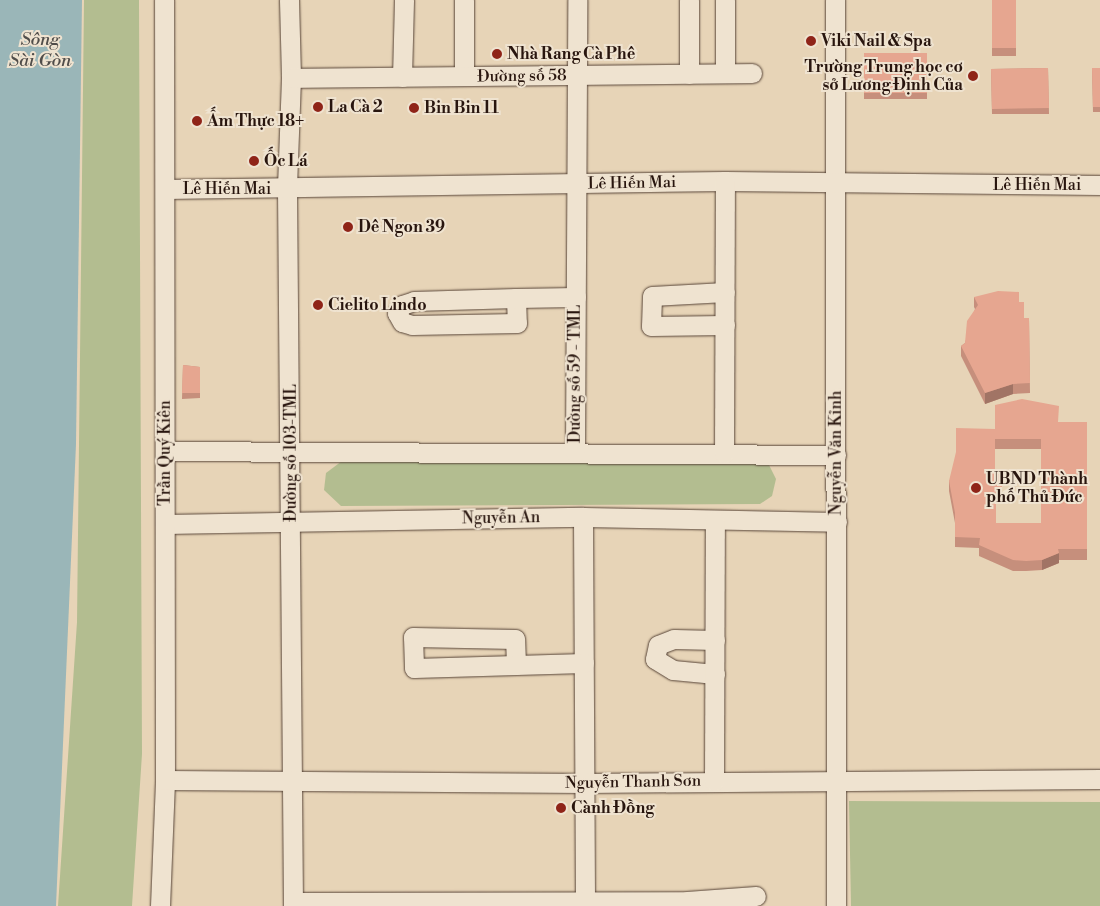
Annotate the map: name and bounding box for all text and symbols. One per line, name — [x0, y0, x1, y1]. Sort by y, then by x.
water label: Sông Sài Gòn — [9, 30, 71, 72]
place label: Viki Nail & Spa — [821, 31, 932, 51]
marker: Viki Nail & Spa — [805, 35, 817, 47]
place label: Nhà Rang Cà Phê — [507, 44, 635, 64]
marker: Nhà Rang Cà Phê — [491, 48, 503, 60]
place label: Trường Trung học cơ sở Lương Định Của — [805, 57, 963, 95]
street label: Đường số 58 — [477, 66, 567, 86]
marker: Trường Trung học cơ sở Lương Định Của — [967, 70, 979, 82]
place label: La Cà 2 — [328, 97, 383, 117]
place label: Bin Bin 11 — [424, 98, 499, 118]
marker: La Cà 2 — [312, 101, 324, 113]
marker: Bin Bin 11 — [408, 102, 420, 114]
place label: Ấm Thực 18+ — [207, 111, 304, 131]
marker: Ấm Thực 18+ — [191, 115, 203, 127]
place label: Ốc Lá — [264, 151, 308, 171]
marker: Ốc Lá — [248, 155, 260, 167]
street label: Lê Hiến Mai — [588, 173, 676, 193]
street label: Lê Hiến Mai — [993, 175, 1081, 195]
street label: Lê Hiến Mai — [183, 179, 271, 199]
place label: Dê Ngon 39 — [358, 217, 445, 237]
marker: Dê Ngon 39 — [342, 221, 354, 233]
place label: Cielito Lindo — [328, 295, 427, 315]
marker: Cielito Lindo — [312, 299, 324, 311]
street label: Dường số 59 - TML — [565, 305, 585, 443]
street label: Đường số 103-TML — [281, 384, 301, 522]
street label: Nguyễn Văn Kỉnh — [826, 391, 846, 515]
street label: Trần Quý Kiên — [155, 400, 175, 506]
place label: UBND Thành phố Thủ Đức — [986, 469, 1088, 507]
marker: UBND Thành phố Thủ Đức — [970, 482, 982, 494]
street label: Nguyễn An — [462, 508, 540, 528]
street label: Nguyễn Thanh Sơn — [565, 771, 701, 793]
place label: Cành Đồng — [571, 798, 654, 818]
marker: Cành Đồng — [555, 802, 567, 814]

